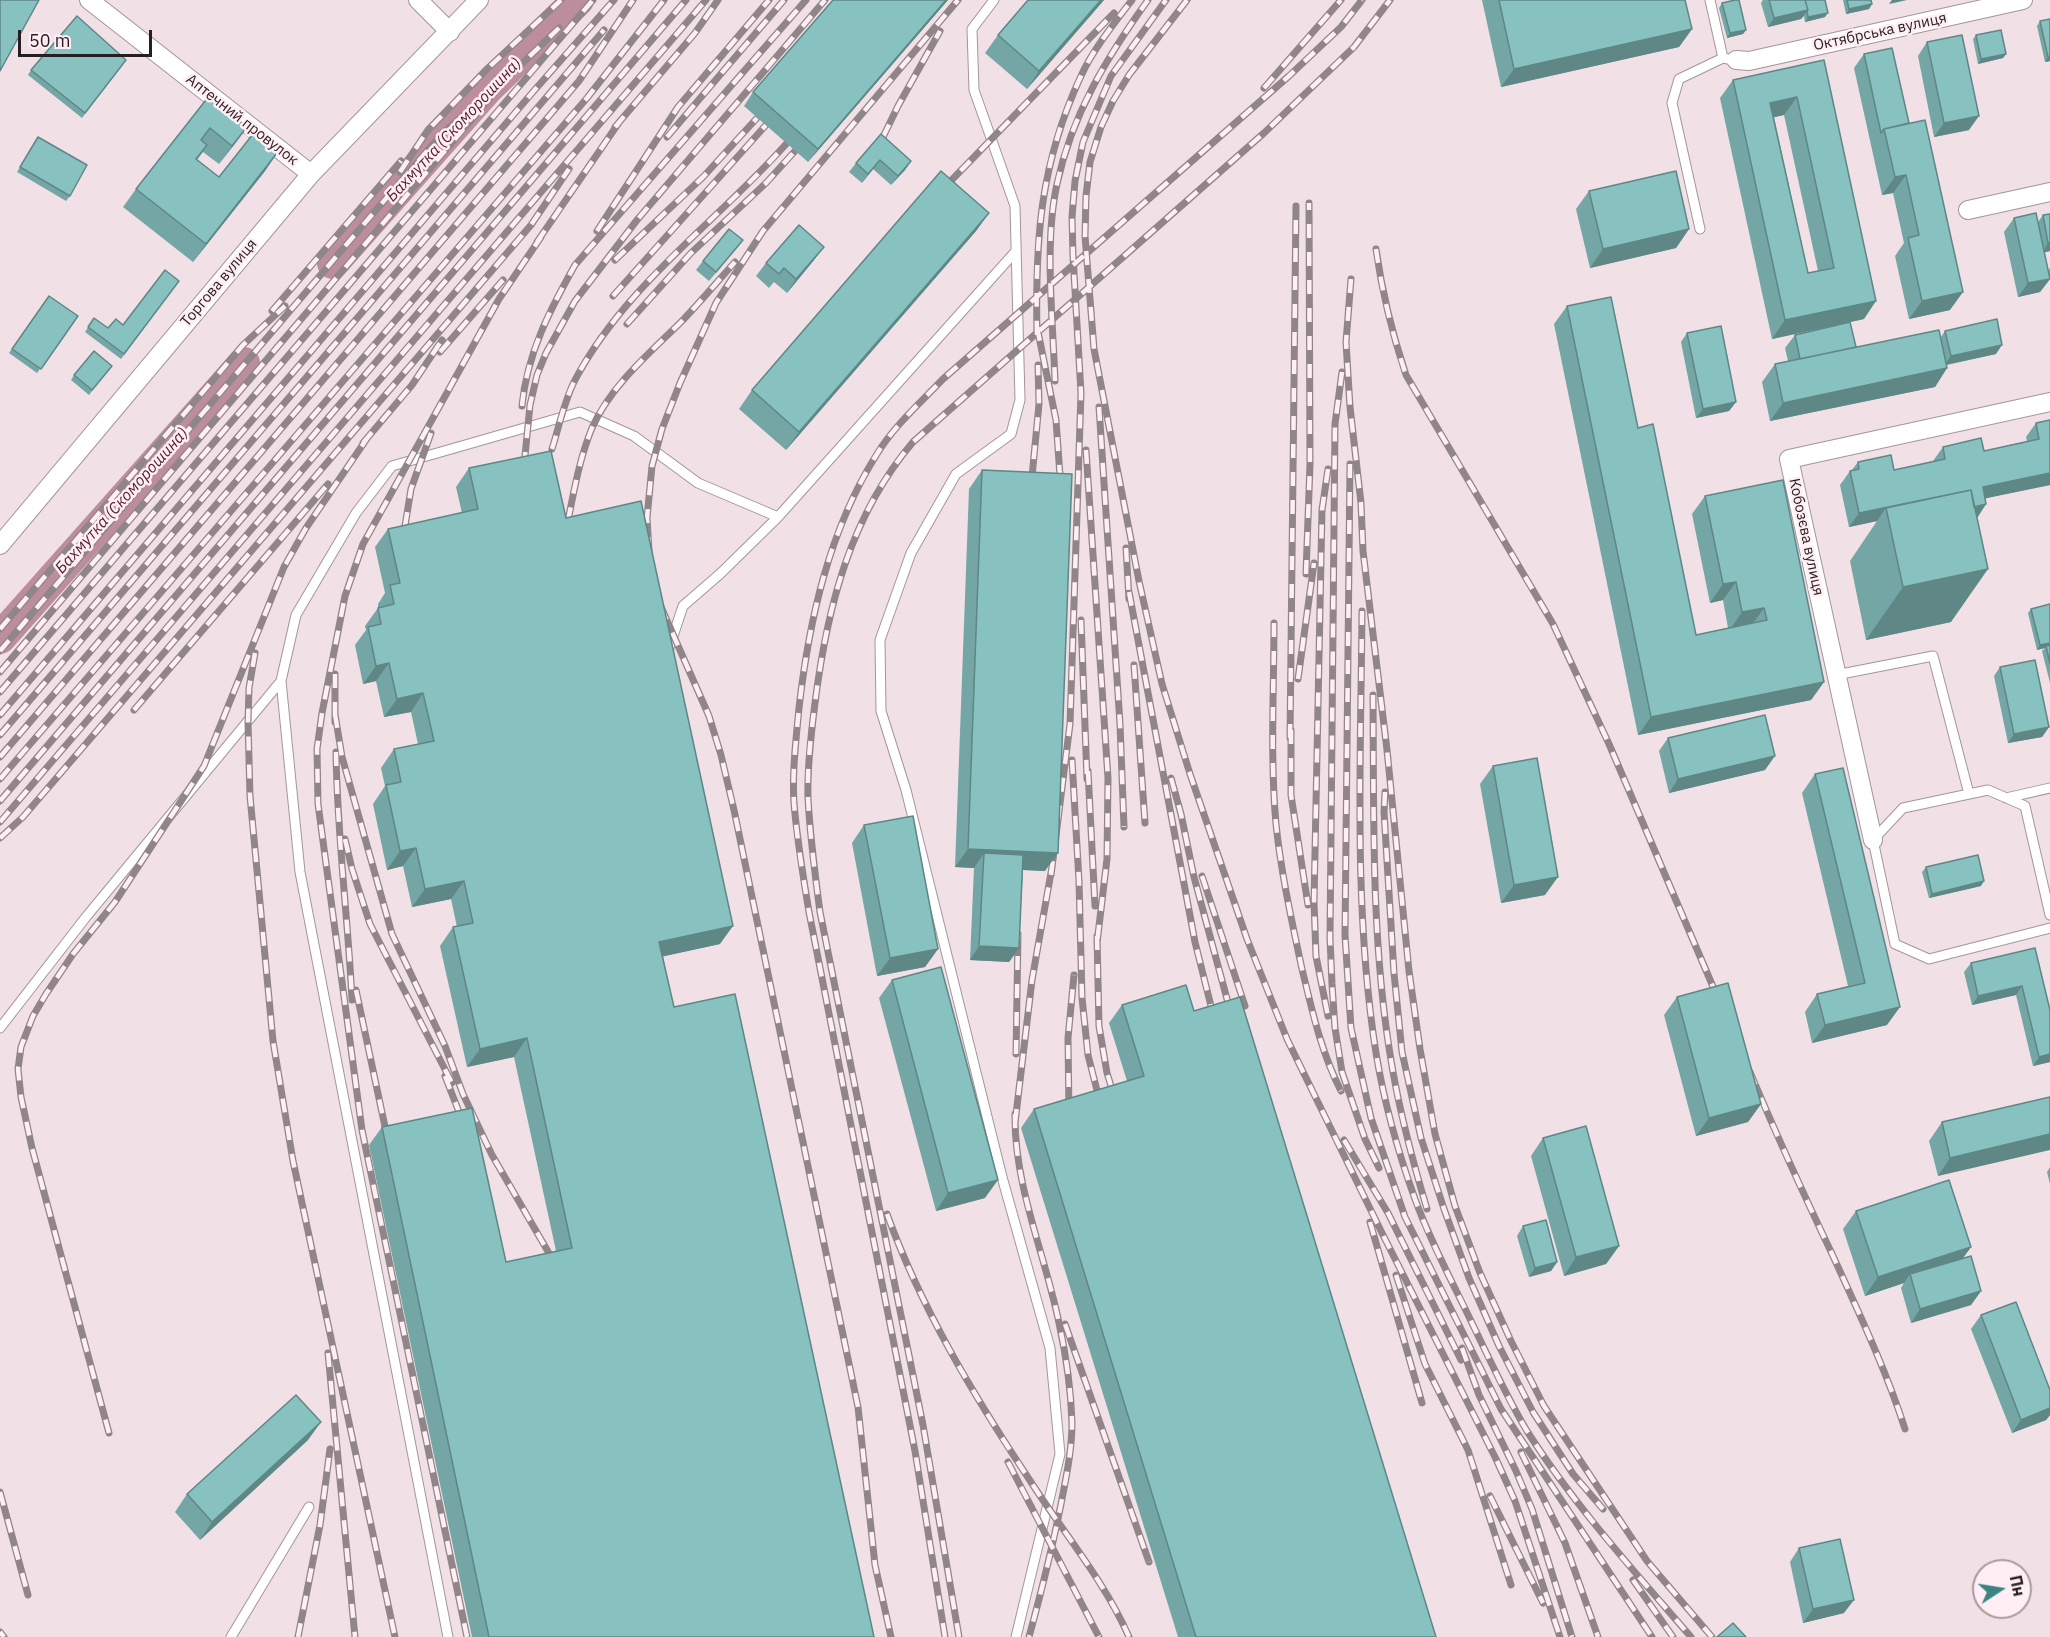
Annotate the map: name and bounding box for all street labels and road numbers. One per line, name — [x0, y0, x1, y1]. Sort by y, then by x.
street label: Октябрська вулиця — [1812, 9, 1948, 55]
street label: Аптечний провулок — [182, 71, 302, 169]
street label: Торгова вулиця — [177, 235, 261, 331]
street label: Кобозєва вулиця — [1785, 477, 1827, 597]

